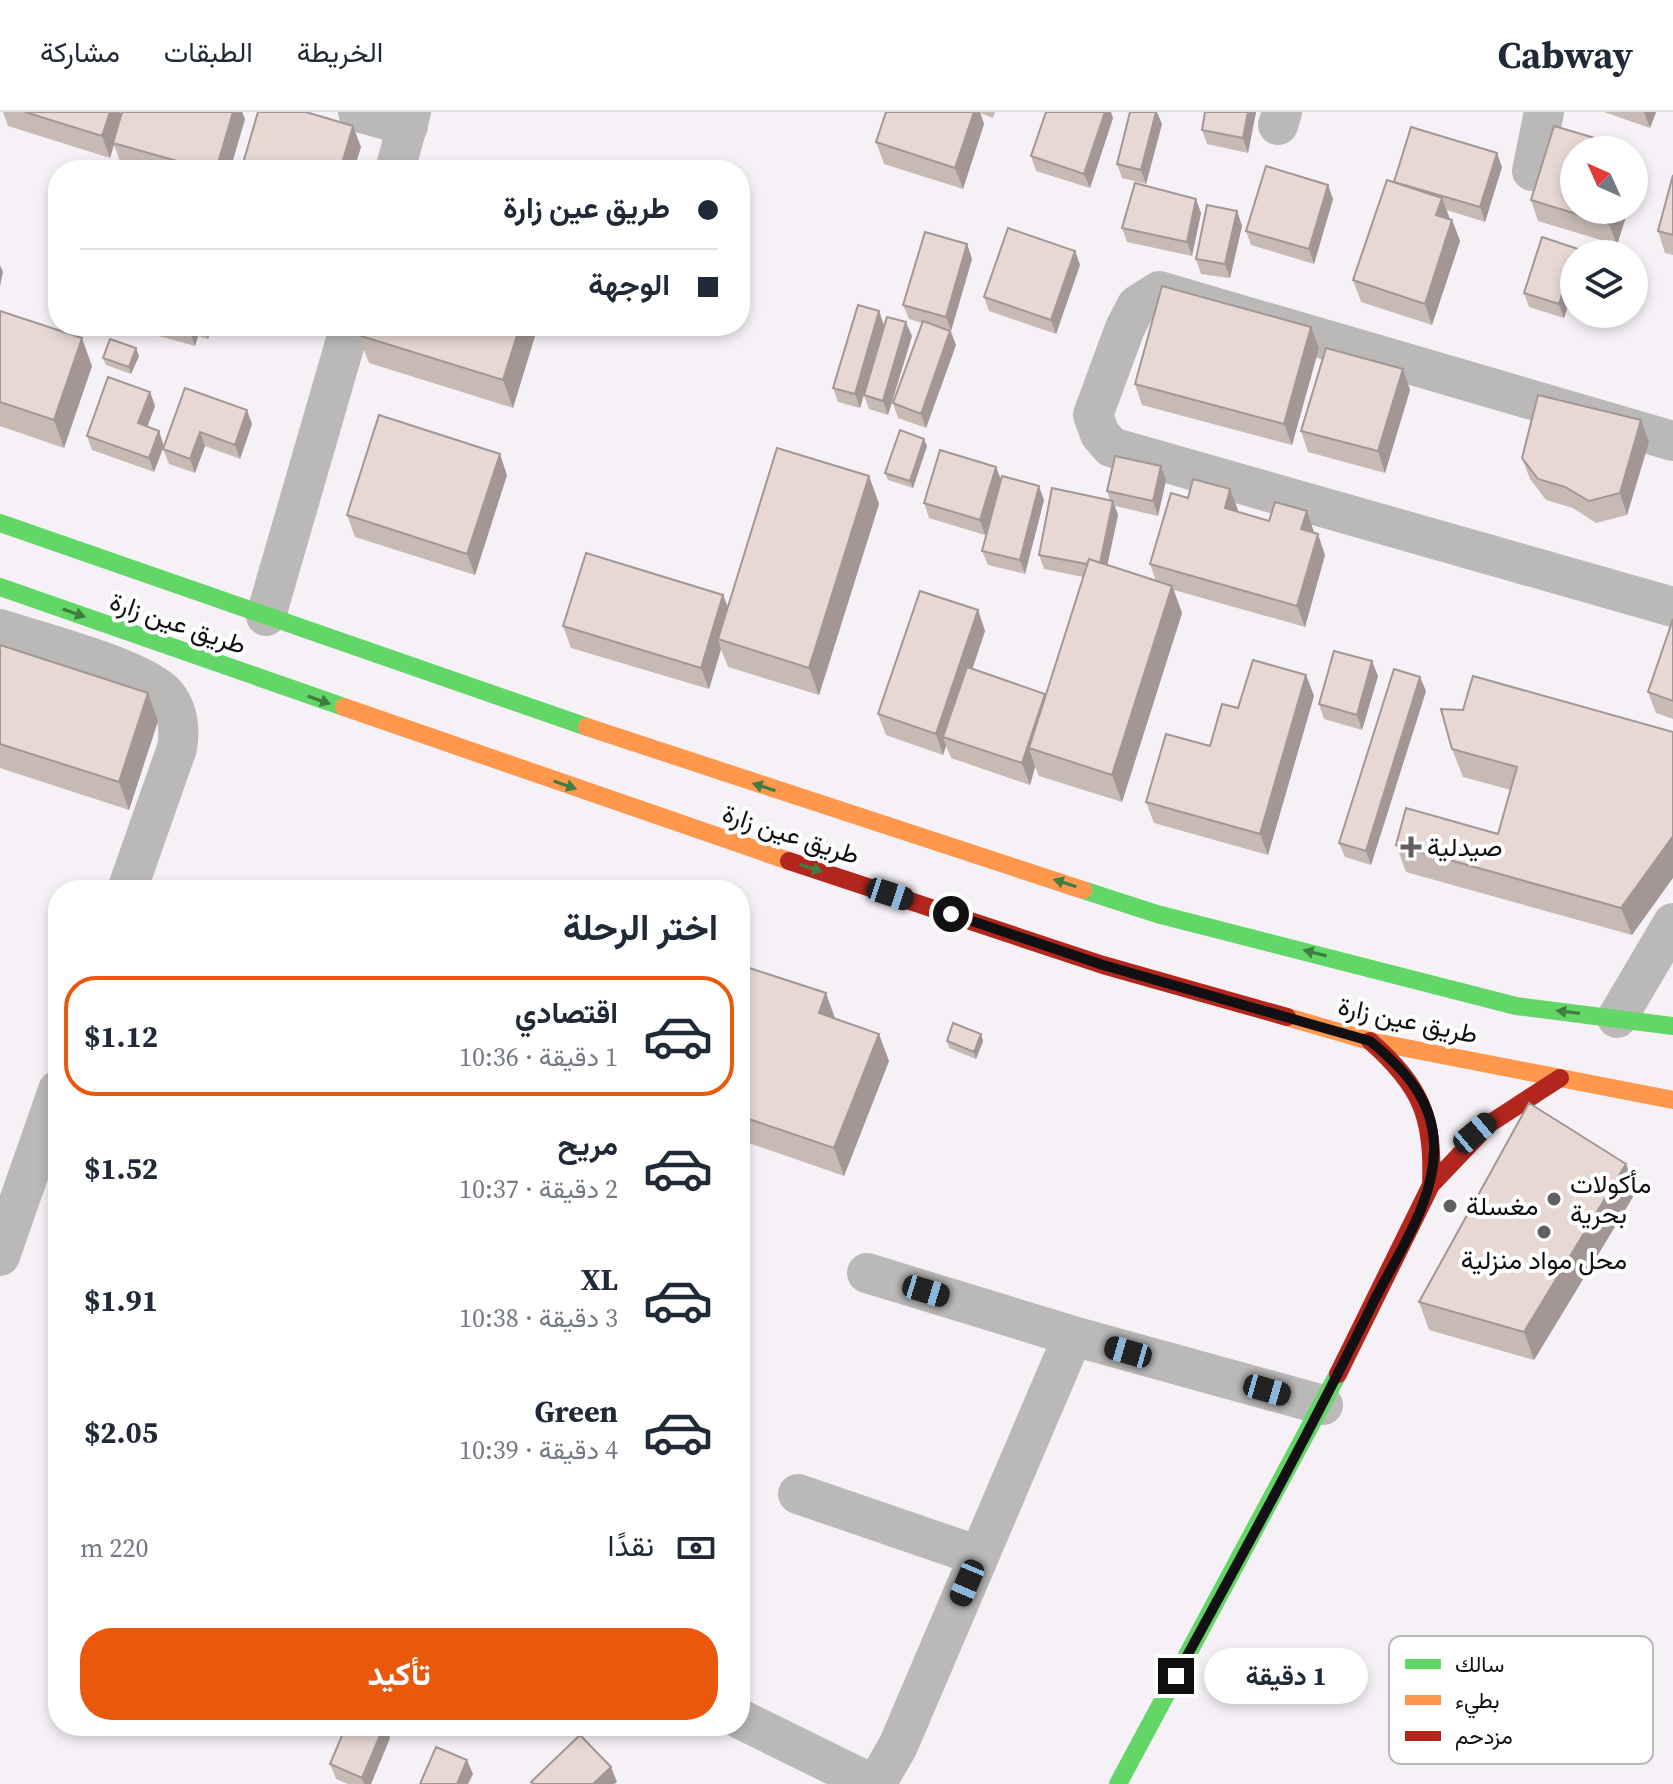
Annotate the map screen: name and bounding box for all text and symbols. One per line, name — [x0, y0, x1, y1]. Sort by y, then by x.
text: Cabway — [1497, 29, 1633, 81]
text: مشاركة — [40, 33, 120, 71]
text: الطبقات — [164, 33, 253, 71]
text: الخريطة — [297, 33, 383, 71]
north arrow — [1560, 136, 1648, 224]
map controls — [1560, 136, 1648, 328]
text: طريق عين زارة — [503, 187, 670, 228]
button: layers — [1560, 240, 1648, 328]
text: الوجهة — [588, 264, 670, 305]
street label: طريق عين زارة — [105, 583, 251, 663]
one-way arrow — [62, 608, 86, 620]
one-way arrow — [307, 694, 331, 707]
one-way arrow — [553, 779, 577, 791]
one-way arrow — [751, 780, 775, 793]
street label: طريق عين زارة — [718, 795, 864, 873]
place label: صيدلية — [1427, 829, 1502, 865]
marker: صيدلية — [1402, 838, 1420, 856]
one-way arrow — [799, 862, 823, 874]
car — [863, 875, 917, 913]
one-way arrow — [1053, 877, 1077, 889]
route start — [933, 896, 969, 932]
text: اختر الرحلة — [563, 903, 718, 952]
one-way arrow — [1302, 947, 1327, 959]
street label: طريق عين زارة — [1335, 988, 1481, 1052]
text: اقتصادي — [515, 992, 618, 1033]
icon: car — [642, 1000, 714, 1072]
one-way arrow — [1555, 1006, 1580, 1019]
text: $1.12 — [84, 1016, 158, 1057]
text: 1 دقيقة · 10:36 — [459, 1039, 618, 1075]
car — [1449, 1108, 1501, 1158]
text: مريح — [558, 1124, 618, 1165]
icon: car — [642, 1132, 714, 1204]
text: $1.52 — [84, 1148, 158, 1189]
place label: مأكولات بحرية — [1570, 1166, 1651, 1232]
text: 2 دقيقة · 10:37 — [459, 1171, 618, 1207]
place label: مغسلة — [1466, 1188, 1538, 1224]
marker: مأكولات بحرية — [1545, 1190, 1563, 1208]
marker: مغسلة — [1441, 1197, 1459, 1215]
marker: محل مواد منزلية — [1535, 1223, 1553, 1241]
place label: محل مواد منزلية — [1461, 1242, 1627, 1278]
text: XL — [581, 1259, 618, 1300]
icon: car — [642, 1264, 714, 1336]
car — [900, 1273, 952, 1309]
text: $1.91 — [84, 1280, 158, 1321]
text: 3 دقيقة · 10:38 — [459, 1300, 618, 1336]
car — [1102, 1334, 1154, 1370]
car — [1241, 1372, 1293, 1408]
text: Green — [535, 1391, 618, 1432]
icon: car — [642, 1396, 714, 1468]
text: $2.05 — [84, 1412, 158, 1453]
text: 4 دقيقة · 10:39 — [459, 1432, 618, 1468]
text: نقدًا — [608, 1525, 654, 1566]
icon: cash — [674, 1526, 718, 1570]
text: 220 m — [80, 1530, 149, 1566]
car — [947, 1556, 987, 1610]
button: تأكيد — [80, 1628, 718, 1720]
legend — [1389, 1636, 1653, 1764]
callout: 1 دقيقة — [1204, 1648, 1368, 1704]
text: سالك — [1455, 1649, 1504, 1679]
route end — [1158, 1658, 1194, 1694]
text: 1 دقيقة — [1246, 1658, 1326, 1694]
text: بطيء — [1455, 1685, 1500, 1719]
text: مزدحم — [1455, 1721, 1513, 1751]

